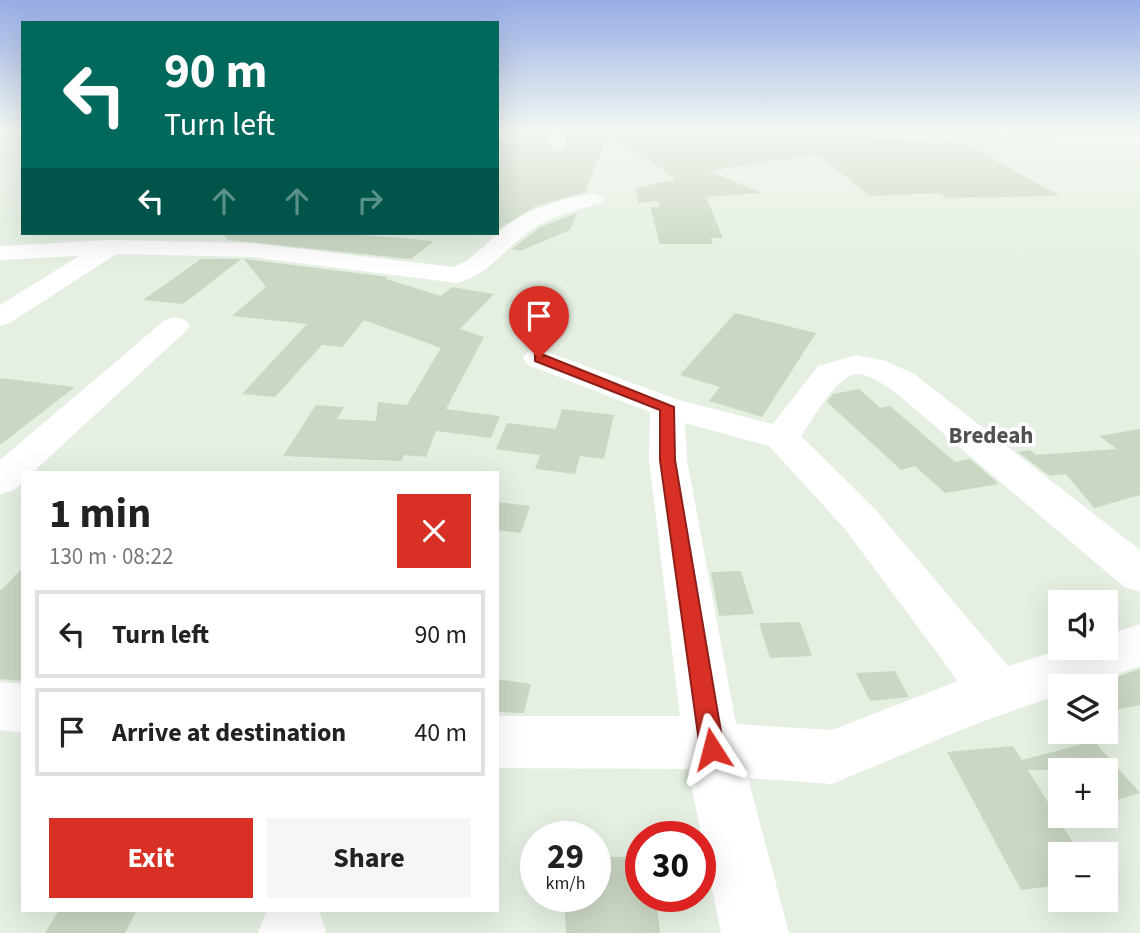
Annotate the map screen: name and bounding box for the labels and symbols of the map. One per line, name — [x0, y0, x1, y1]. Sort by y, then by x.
pin — [509, 286, 569, 358]
district label: Bredeah — [949, 419, 1033, 452]
position arrow — [675, 712, 749, 786]
speed limit sign: 30 — [625, 821, 716, 912]

